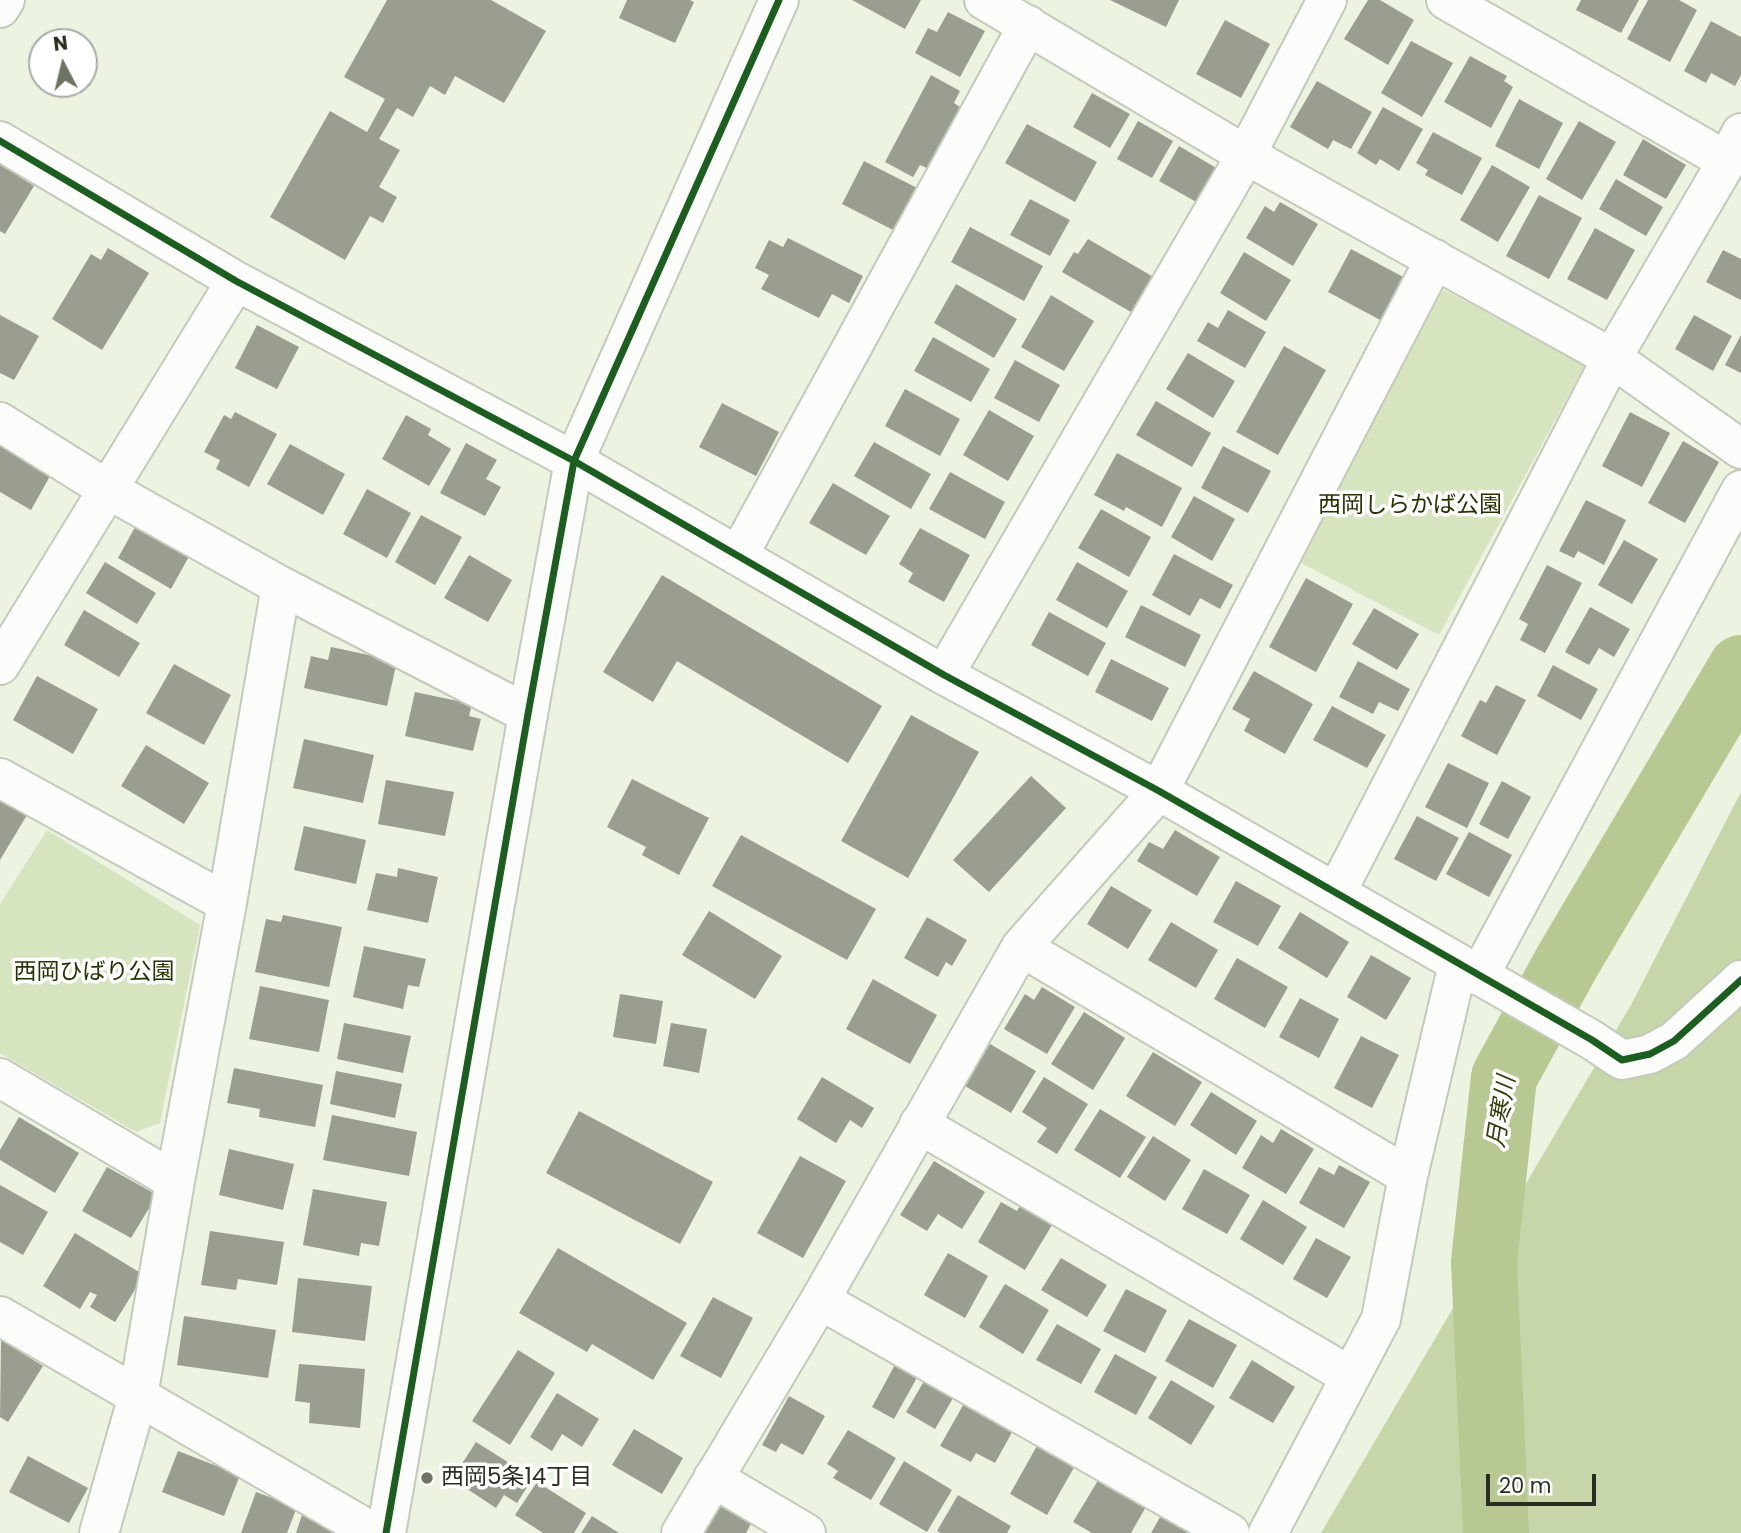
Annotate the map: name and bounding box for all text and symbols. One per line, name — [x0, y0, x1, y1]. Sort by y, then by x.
north arrow — [28, 28, 98, 98]
text: N — [52, 29, 69, 58]
park label: 西岡しらかば公園 — [1318, 492, 1502, 520]
park label: 西岡ひばり公園 — [14, 959, 174, 987]
water label: 月寒川 — [1483, 1074, 1523, 1150]
scale bar — [1489, 1460, 1599, 1504]
place label: 西岡5条14丁目 — [441, 1464, 592, 1492]
marker: 西岡5条14丁目 — [419, 1470, 435, 1486]
text: 20 m — [1499, 1471, 1552, 1500]

